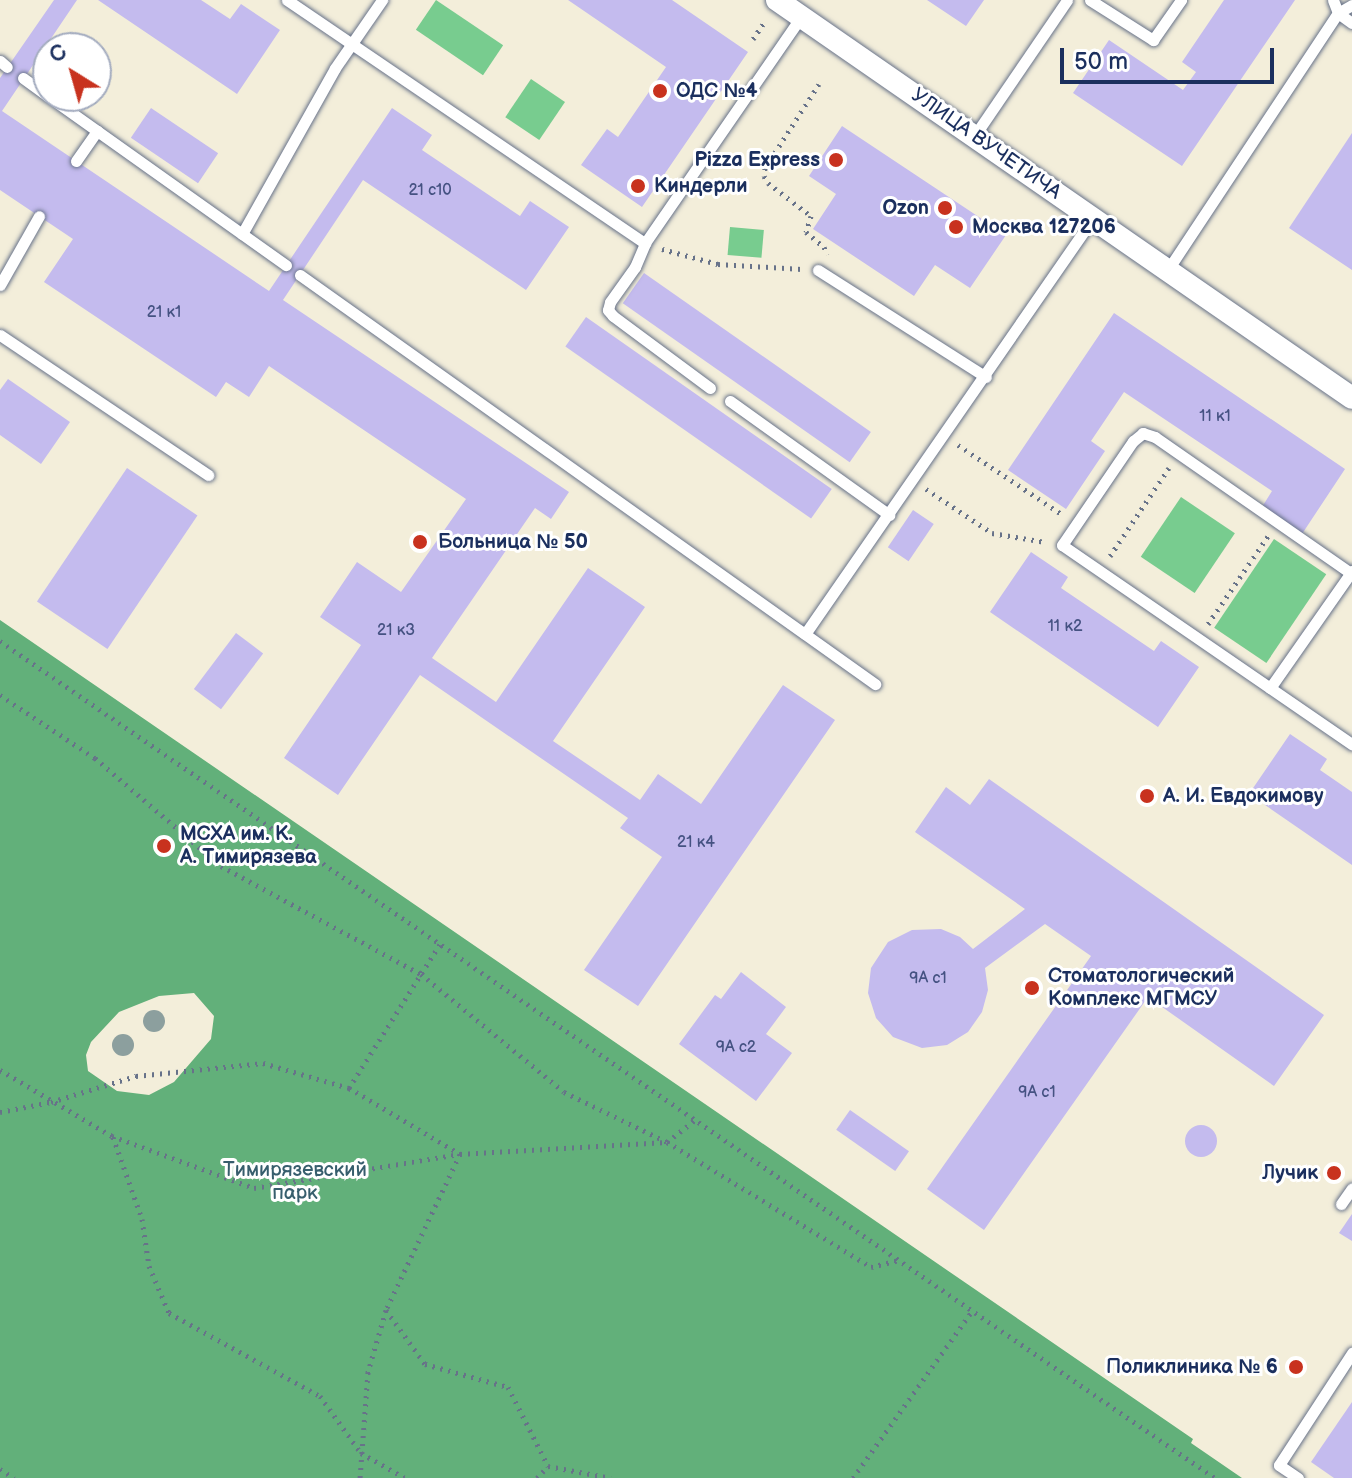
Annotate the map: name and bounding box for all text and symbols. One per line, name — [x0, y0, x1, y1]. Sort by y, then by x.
north arrow — [32, 32, 112, 112]
scale bar — [1064, 32, 1278, 82]
text: С — [44, 39, 73, 69]
text: 50 m — [1074, 47, 1128, 76]
place label: ОДС №4 — [676, 79, 757, 103]
marker: ОДС №4 — [651, 82, 669, 100]
street label: УЛИЦА ВУЧЕТИЧА — [906, 83, 1066, 205]
place label: Pizza Express — [695, 148, 820, 172]
marker: Pizza Express — [827, 151, 845, 169]
place label: Киндерли — [654, 174, 747, 198]
marker: Киндерли — [629, 177, 647, 195]
house number: 21 с10 — [408, 181, 452, 201]
place label: Ozon — [882, 196, 929, 220]
marker: Ozon — [936, 199, 954, 217]
place label: Москва 127206 — [972, 215, 1116, 239]
marker: Москва 127206 — [947, 218, 965, 236]
house number: 21 к1 — [147, 303, 181, 323]
house number: 11 к1 — [1199, 407, 1231, 427]
place label: Больница № 50 — [438, 530, 588, 554]
marker: Больница № 50 — [409, 531, 431, 553]
house number: 11 к2 — [1048, 617, 1082, 637]
house number: 21 к3 — [377, 621, 415, 641]
place label: А. И. Евдокимову — [1163, 784, 1324, 808]
marker: А. И. Евдокимову — [1138, 787, 1156, 805]
place label: МСХА им. К. А. Тимирязева — [180, 822, 317, 869]
house number: 21 к4 — [677, 833, 715, 853]
marker: МСХА им. К. А. Тимирязева — [155, 837, 173, 855]
place label: Стоматологический Комплекс МГМСУ — [1048, 964, 1234, 1011]
house number: 9А с1 — [909, 969, 947, 989]
marker: Стоматологический Комплекс МГМСУ — [1023, 979, 1041, 997]
house number: 9А с2 — [716, 1038, 756, 1058]
house number: 9А с1 — [1018, 1083, 1056, 1103]
park label: Тимирязевский парк — [223, 1158, 367, 1205]
place label: Лучик — [1262, 1161, 1318, 1185]
marker: Лучик — [1325, 1164, 1343, 1182]
place label: Поликлиника № 6 — [1106, 1355, 1278, 1379]
marker: Поликлиника № 6 — [1285, 1356, 1307, 1378]

